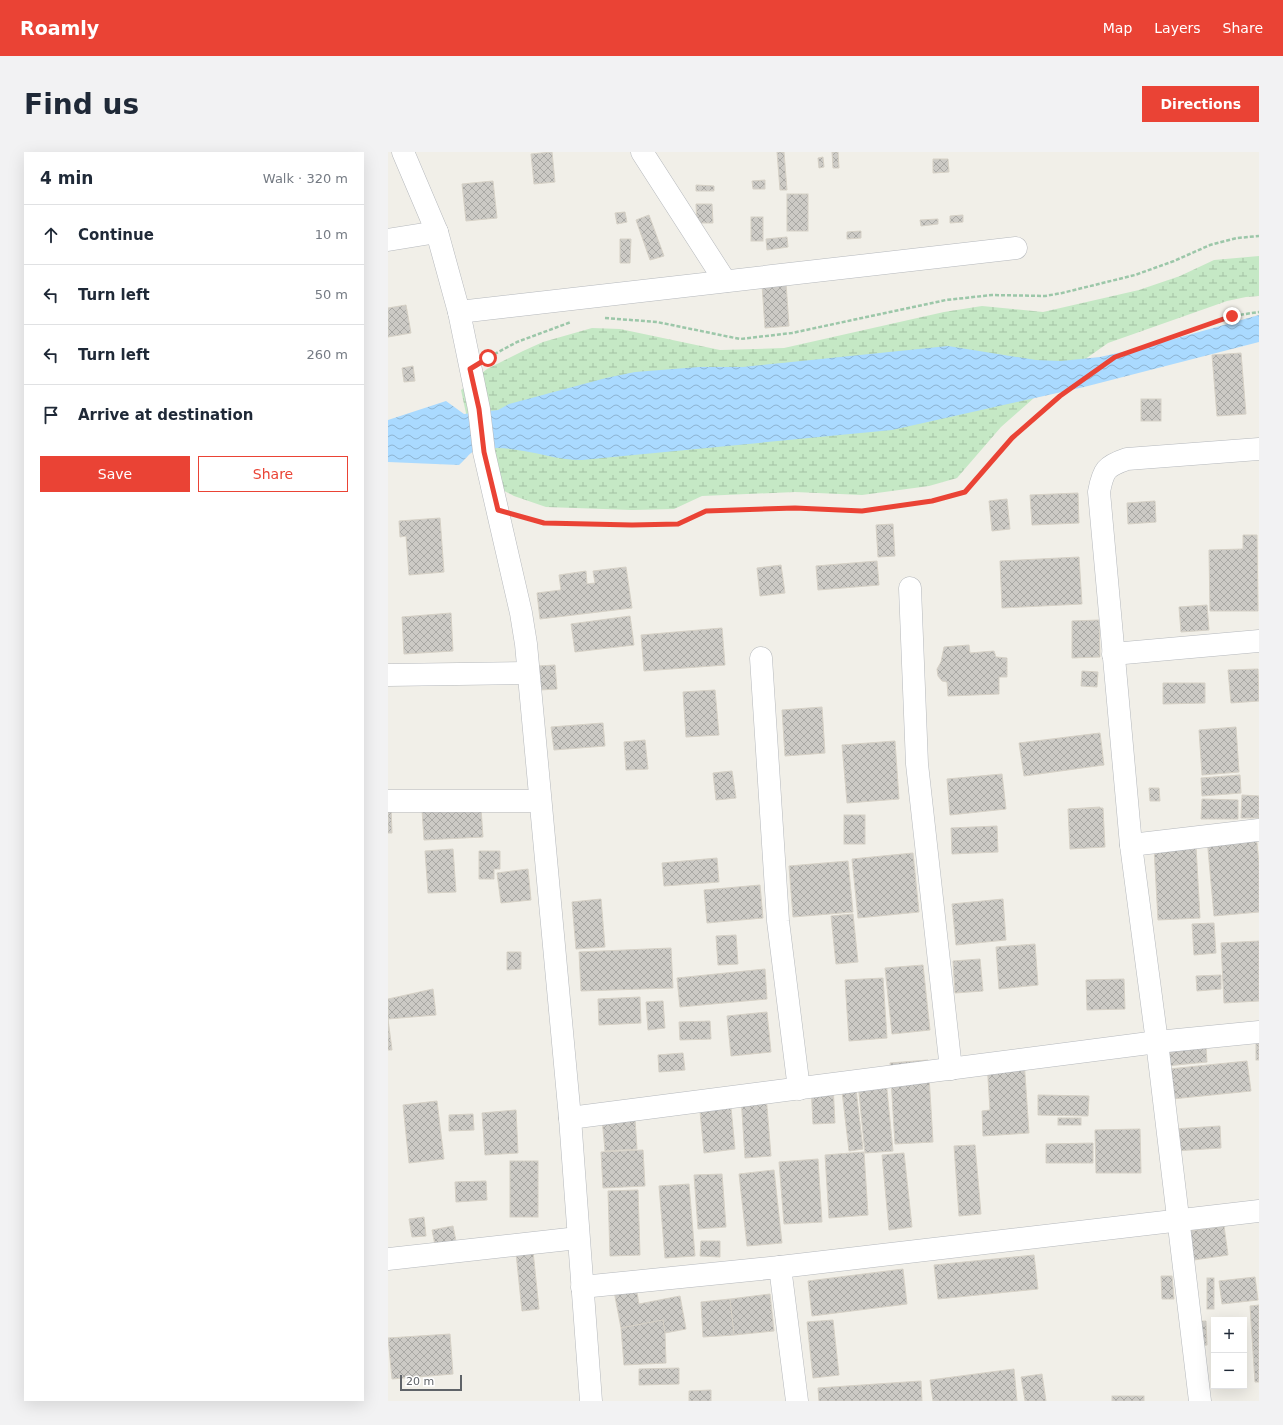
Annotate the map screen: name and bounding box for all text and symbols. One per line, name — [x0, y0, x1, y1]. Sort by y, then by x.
text: Roamly — [20, 17, 99, 39]
text: Map — [1103, 20, 1132, 36]
text: Layers — [1154, 20, 1201, 36]
text: Share — [1223, 20, 1263, 36]
button: Directions — [1142, 86, 1259, 122]
text: Find us — [24, 88, 139, 121]
text: 4 min — [40, 168, 93, 188]
text: Walk · 320 m — [263, 171, 348, 186]
icon: ahead — [40, 224, 62, 246]
text: Continue — [78, 226, 154, 244]
text: 10 m — [315, 227, 348, 242]
icon: left — [40, 284, 62, 306]
text: Turn left — [78, 286, 150, 304]
text: 50 m — [315, 287, 348, 302]
route end — [1223, 307, 1241, 325]
icon: left — [40, 344, 62, 366]
text: Turn left — [78, 346, 150, 364]
text: 260 m — [306, 347, 348, 362]
route start — [479, 349, 497, 367]
icon: arrive — [40, 404, 62, 426]
text: Arrive at destination — [78, 406, 253, 424]
button: Save — [40, 456, 190, 492]
button: Share — [198, 456, 348, 492]
map controls — [1211, 1317, 1247, 1389]
button: + — [1211, 1317, 1247, 1353]
button: − — [1211, 1353, 1247, 1389]
scale bar — [400, 1373, 462, 1392]
text: 20 m — [406, 1375, 434, 1388]

